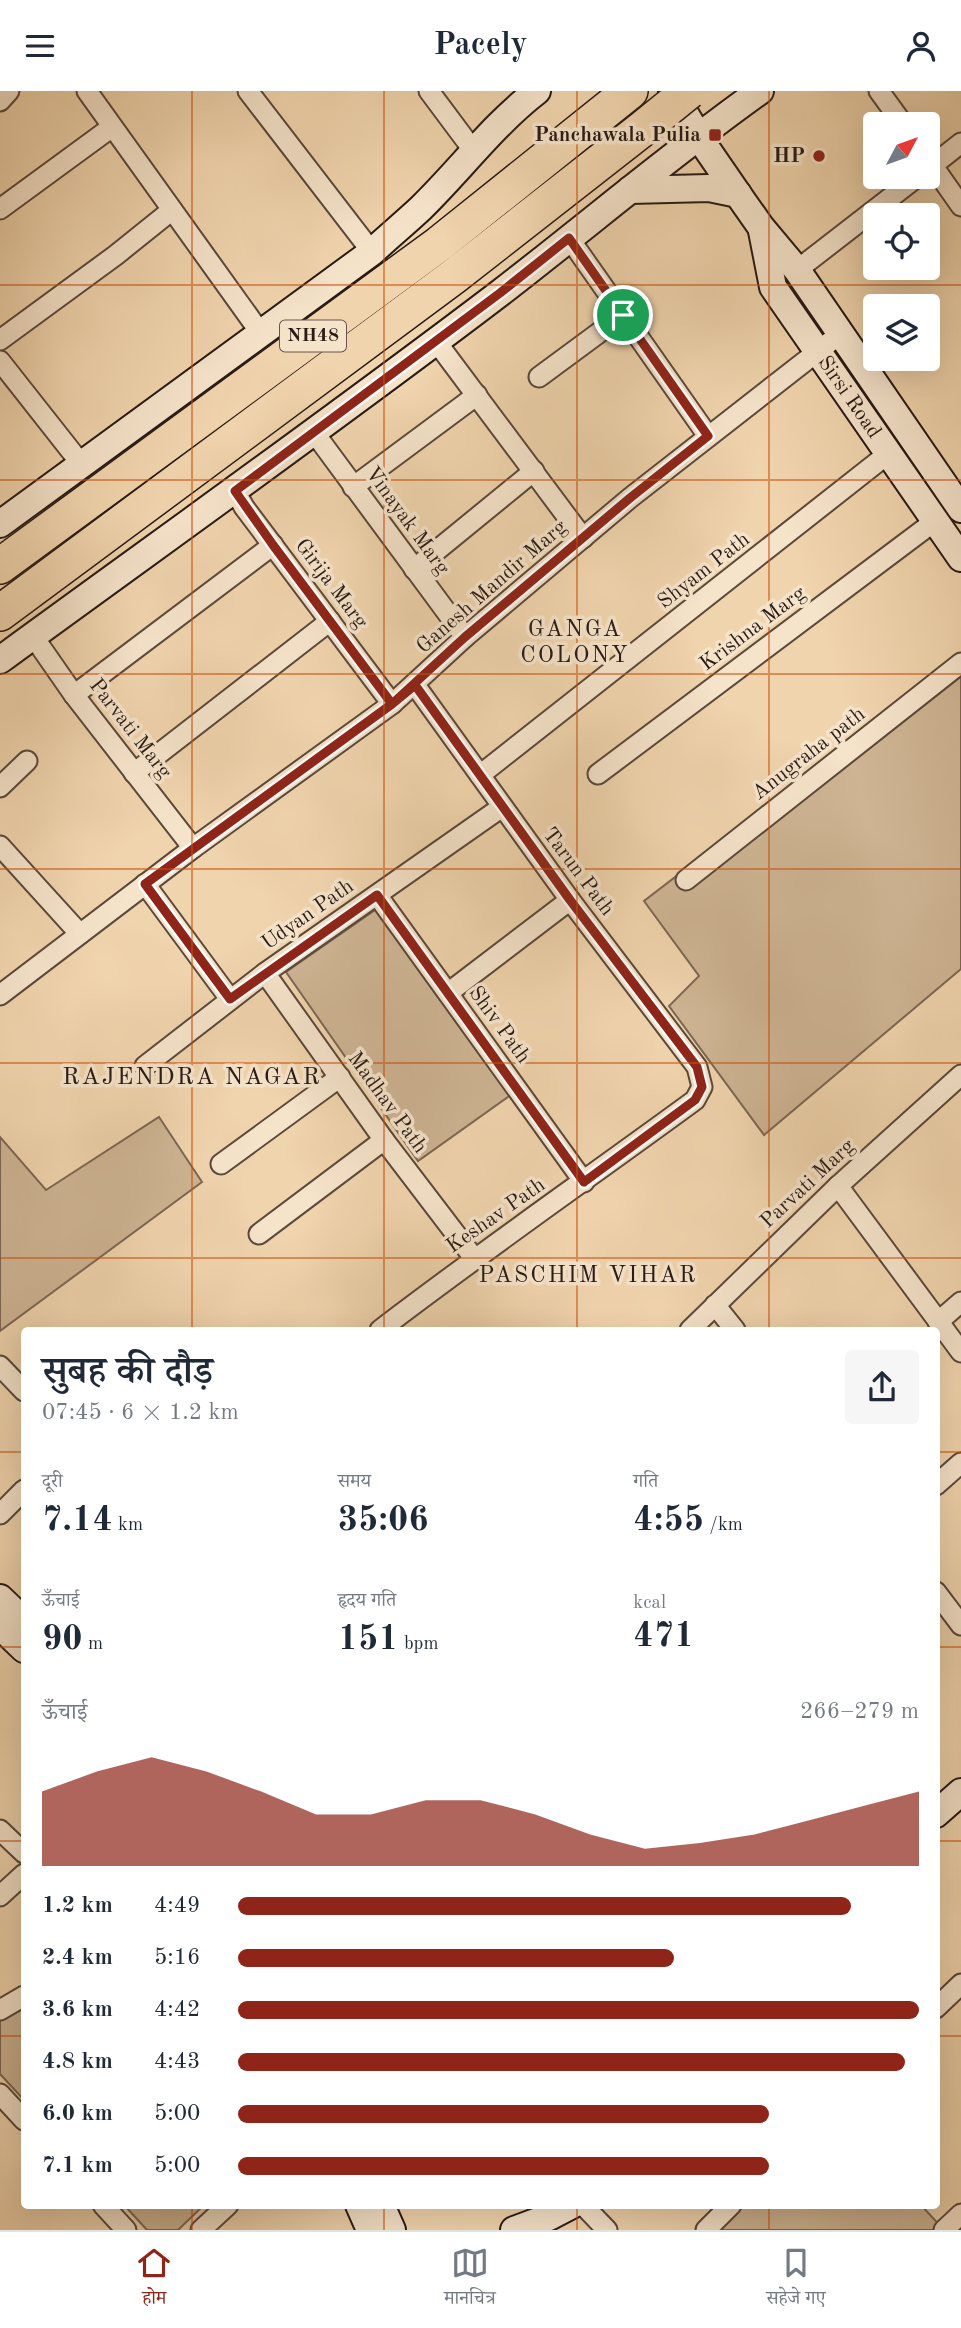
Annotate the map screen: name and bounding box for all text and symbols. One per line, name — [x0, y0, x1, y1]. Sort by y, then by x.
icon: menu — [21, 27, 59, 65]
icon: person — [902, 27, 940, 65]
text: Pacely — [433, 30, 528, 62]
north arrow — [863, 112, 940, 189]
map controls — [863, 112, 940, 371]
place label: Panchawala Pulia — [534, 125, 701, 146]
marker: Panchawala Pulia — [707, 127, 723, 143]
place label: HP — [773, 146, 805, 167]
marker: HP — [811, 148, 827, 164]
button: locate — [863, 203, 940, 280]
pin — [593, 285, 653, 345]
button: layers — [863, 294, 940, 371]
icon: arrive — [604, 296, 642, 334]
road number: NH48 — [280, 321, 346, 351]
street label: Sirsi Road — [814, 352, 885, 442]
street label: Vinayak Marg — [361, 463, 453, 579]
street label: Ganesh Mandir Marg — [413, 516, 572, 658]
street label: Shyam Path — [654, 529, 754, 613]
street label: Girija Marg — [291, 535, 372, 633]
street label: Krishna Marg — [696, 582, 810, 675]
district label: GANGA COLONY — [520, 618, 630, 667]
street label: Parvati Marg — [85, 675, 176, 783]
street label: Anugraha path — [749, 704, 869, 804]
street label: Tarun Path — [538, 824, 618, 920]
street label: Udyan Path — [258, 876, 358, 954]
street label: Shiv Path — [464, 983, 534, 1067]
street label: Madhav Path — [343, 1048, 431, 1158]
district label: RAJENDRA NAGAR — [62, 1066, 322, 1090]
street label: Parvati Marg — [757, 1135, 860, 1233]
street label: Keshav Path — [443, 1174, 549, 1258]
district label: PASCHIM VIHAR — [478, 1264, 698, 1287]
button: share — [845, 1350, 919, 1424]
text: सुबह की दौड़ — [42, 1354, 213, 1392]
text: 07:45 · 6 × 1.2 km — [42, 1401, 239, 1424]
text: दूरी — [42, 1473, 63, 1492]
text: समय — [338, 1473, 371, 1492]
text: गति — [633, 1473, 658, 1492]
text: 7.14 — [42, 1503, 113, 1538]
text: 35:06 — [338, 1503, 429, 1538]
text: 4:55 — [633, 1503, 704, 1538]
text: km — [113, 1516, 143, 1535]
text: /km — [704, 1516, 743, 1535]
text: ऊँचाई — [42, 1592, 79, 1611]
text: हृदय गति — [338, 1592, 396, 1611]
text: kcal — [633, 1594, 666, 1613]
text: 471 — [633, 1619, 694, 1654]
text: 90 — [42, 1622, 83, 1657]
text: 151 — [338, 1622, 399, 1657]
text: m — [83, 1635, 103, 1654]
text: bpm — [399, 1635, 439, 1654]
text: 266–279 m — [800, 1700, 919, 1723]
text: ऊँचाई — [42, 1701, 87, 1724]
text: 1.2 km — [42, 1894, 113, 1917]
text: 4:49 — [154, 1894, 200, 1917]
text: 2.4 km — [42, 1946, 113, 1969]
text: 5:16 — [154, 1946, 200, 1969]
text: 3.6 km — [42, 1998, 113, 2021]
text: 4:42 — [154, 1998, 200, 2021]
text: 4.8 km — [42, 2050, 113, 2073]
text: 4:43 — [154, 2050, 200, 2073]
text: 6.0 km — [42, 2102, 113, 2125]
text: 5:00 — [154, 2102, 200, 2125]
text: 7.1 km — [42, 2154, 113, 2177]
text: 5:00 — [154, 2154, 200, 2177]
tab: होम — [135, 2244, 173, 2316]
tab: मानचित्र — [444, 2244, 496, 2316]
tab: सहेजे गए — [766, 2244, 826, 2316]

